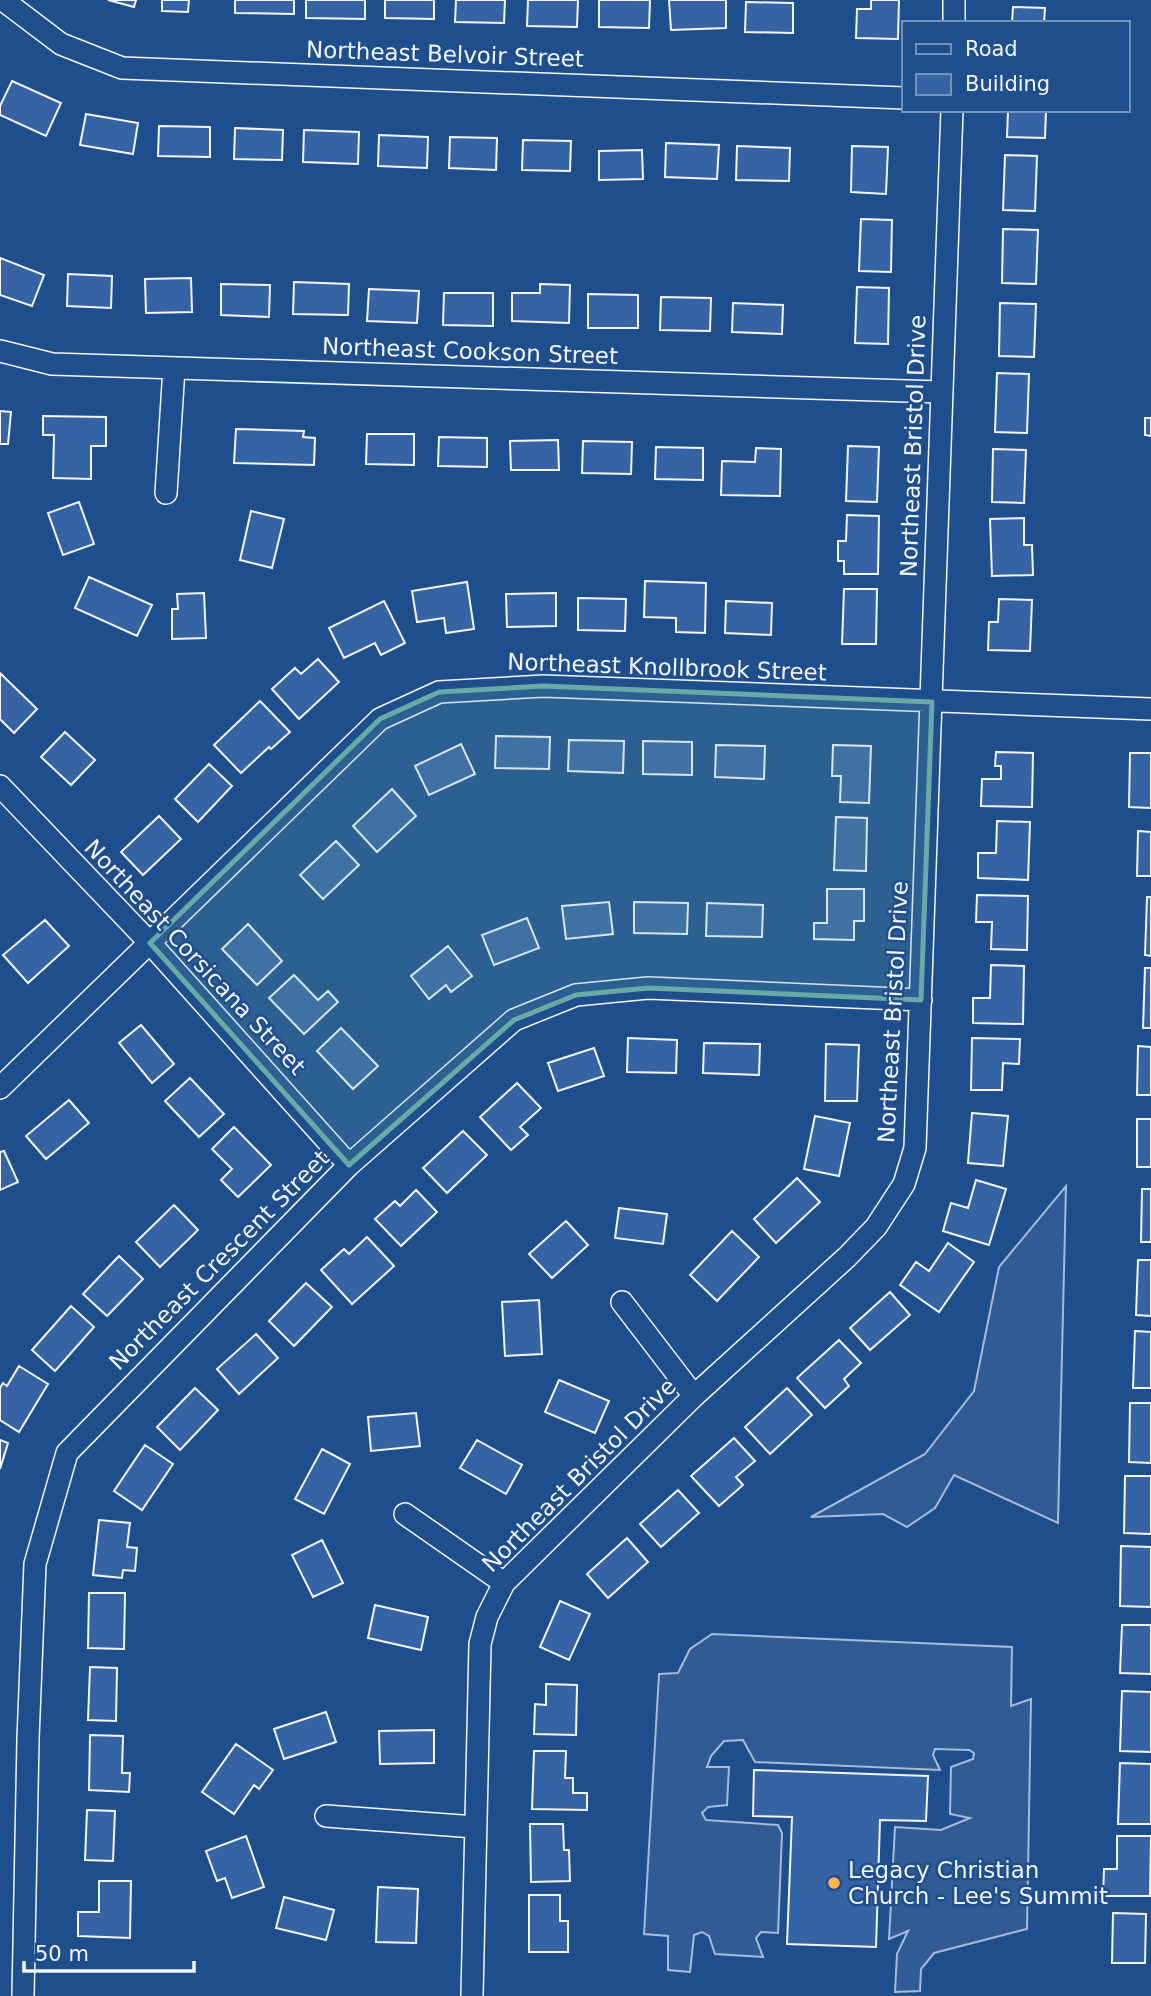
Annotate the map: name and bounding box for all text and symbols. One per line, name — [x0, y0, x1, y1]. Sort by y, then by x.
legend — [902, 21, 1130, 112]
street label: Northeast Belvoir Street — [306, 36, 584, 72]
text: Road — [965, 37, 1018, 61]
text: Building — [965, 72, 1050, 96]
street label: Northeast Bristol Drive — [895, 314, 931, 578]
street label: Northeast Cookson Street — [322, 333, 618, 369]
street label: Northeast Knollbrook Street — [507, 648, 827, 686]
street label: Northeast Corsicana Street — [79, 834, 311, 1080]
street label: Northeast Bristol Drive — [873, 880, 913, 1144]
street label: Northeast Crescent Street — [104, 1145, 334, 1375]
street label: Northeast Bristol Drive — [477, 1373, 681, 1577]
place label: Legacy Christian Church - Lee's Summit — [848, 1857, 1108, 1909]
marker: Legacy Christian Church - Lee's Summit — [826, 1875, 842, 1891]
scale bar — [24, 1930, 194, 1974]
text: 50 m — [35, 1942, 89, 1966]

